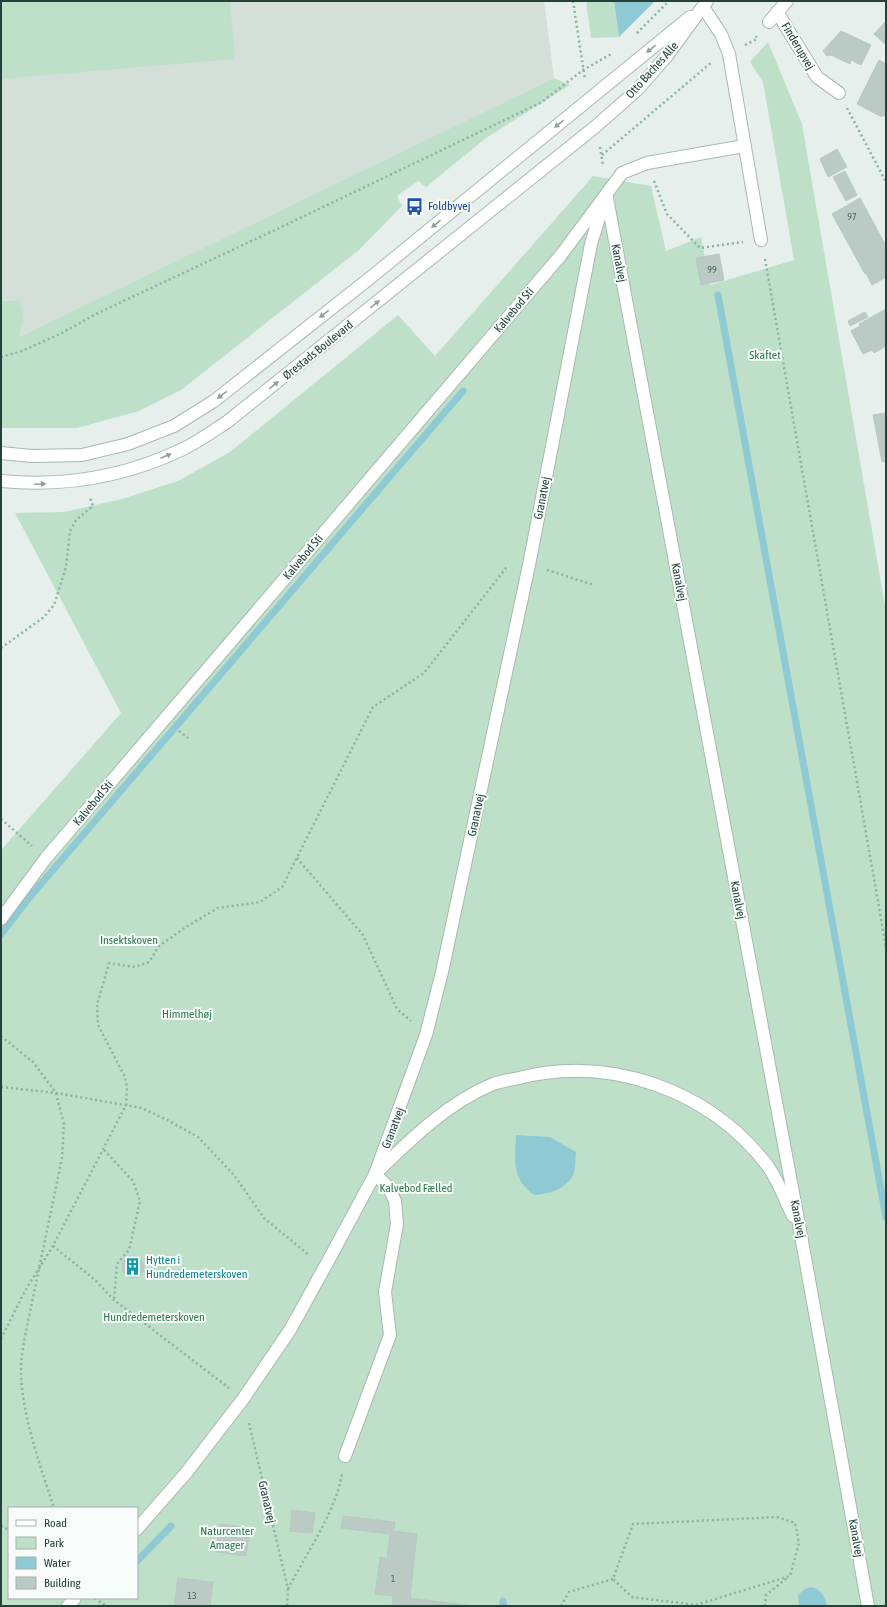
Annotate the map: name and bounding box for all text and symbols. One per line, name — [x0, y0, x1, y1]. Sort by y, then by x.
street label: Finderupvej — [778, 20, 818, 72]
street label: Otto Baches Alle — [623, 39, 681, 101]
one-way arrow — [646, 45, 657, 53]
one-way arrow — [553, 120, 564, 129]
bus stop icon: Foldbyvej — [405, 196, 425, 216]
place label: Foldbyvej — [428, 199, 471, 213]
house number: 97 — [847, 211, 857, 222]
one-way arrow — [430, 220, 441, 228]
street label: Kanalvej — [608, 243, 630, 283]
house number: 99 — [707, 264, 717, 275]
street label: Kalvebod Sti — [491, 285, 537, 335]
one-way arrow — [370, 299, 381, 308]
one-way arrow — [318, 310, 329, 319]
street label: Ørestads Boulevard — [280, 318, 356, 382]
park label: Skaftet — [749, 348, 781, 362]
one-way arrow — [268, 381, 279, 389]
one-way arrow — [216, 391, 227, 399]
one-way arrow — [160, 453, 172, 459]
street label: Granatvej — [531, 475, 553, 521]
one-way arrow — [34, 481, 47, 487]
street label: Kalvebod Sti — [280, 532, 326, 582]
street label: Kanalvej — [668, 562, 690, 602]
street label: Kalvebod Sti — [70, 778, 116, 828]
street label: Granatvej — [465, 792, 487, 838]
street label: Kanalvej — [727, 880, 749, 920]
park label: Insektskoven — [100, 933, 158, 947]
park label: Himmelhøj — [162, 1007, 212, 1021]
street label: Granatvej — [379, 1105, 407, 1151]
park label: Kalvebod Fælled — [380, 1181, 452, 1195]
street label: Kanalvej — [787, 1199, 809, 1239]
place label: Hytten i Hundredemeterskoven — [146, 1253, 248, 1281]
building icon: Hytten i Hundredemeterskoven — [123, 1257, 143, 1277]
park label: Hundredemeterskoven — [103, 1310, 205, 1324]
street label: Granatvej — [255, 1479, 279, 1525]
legend — [8, 1507, 138, 1599]
text: Road — [44, 1516, 67, 1530]
street label: Kanalvej — [846, 1518, 866, 1558]
park label: Naturcenter Amager — [200, 1524, 254, 1552]
text: Park — [44, 1536, 65, 1550]
text: Water — [44, 1556, 71, 1570]
house number: 1 — [391, 1573, 396, 1584]
text: Building — [44, 1576, 82, 1590]
house number: 13 — [187, 1590, 197, 1601]

